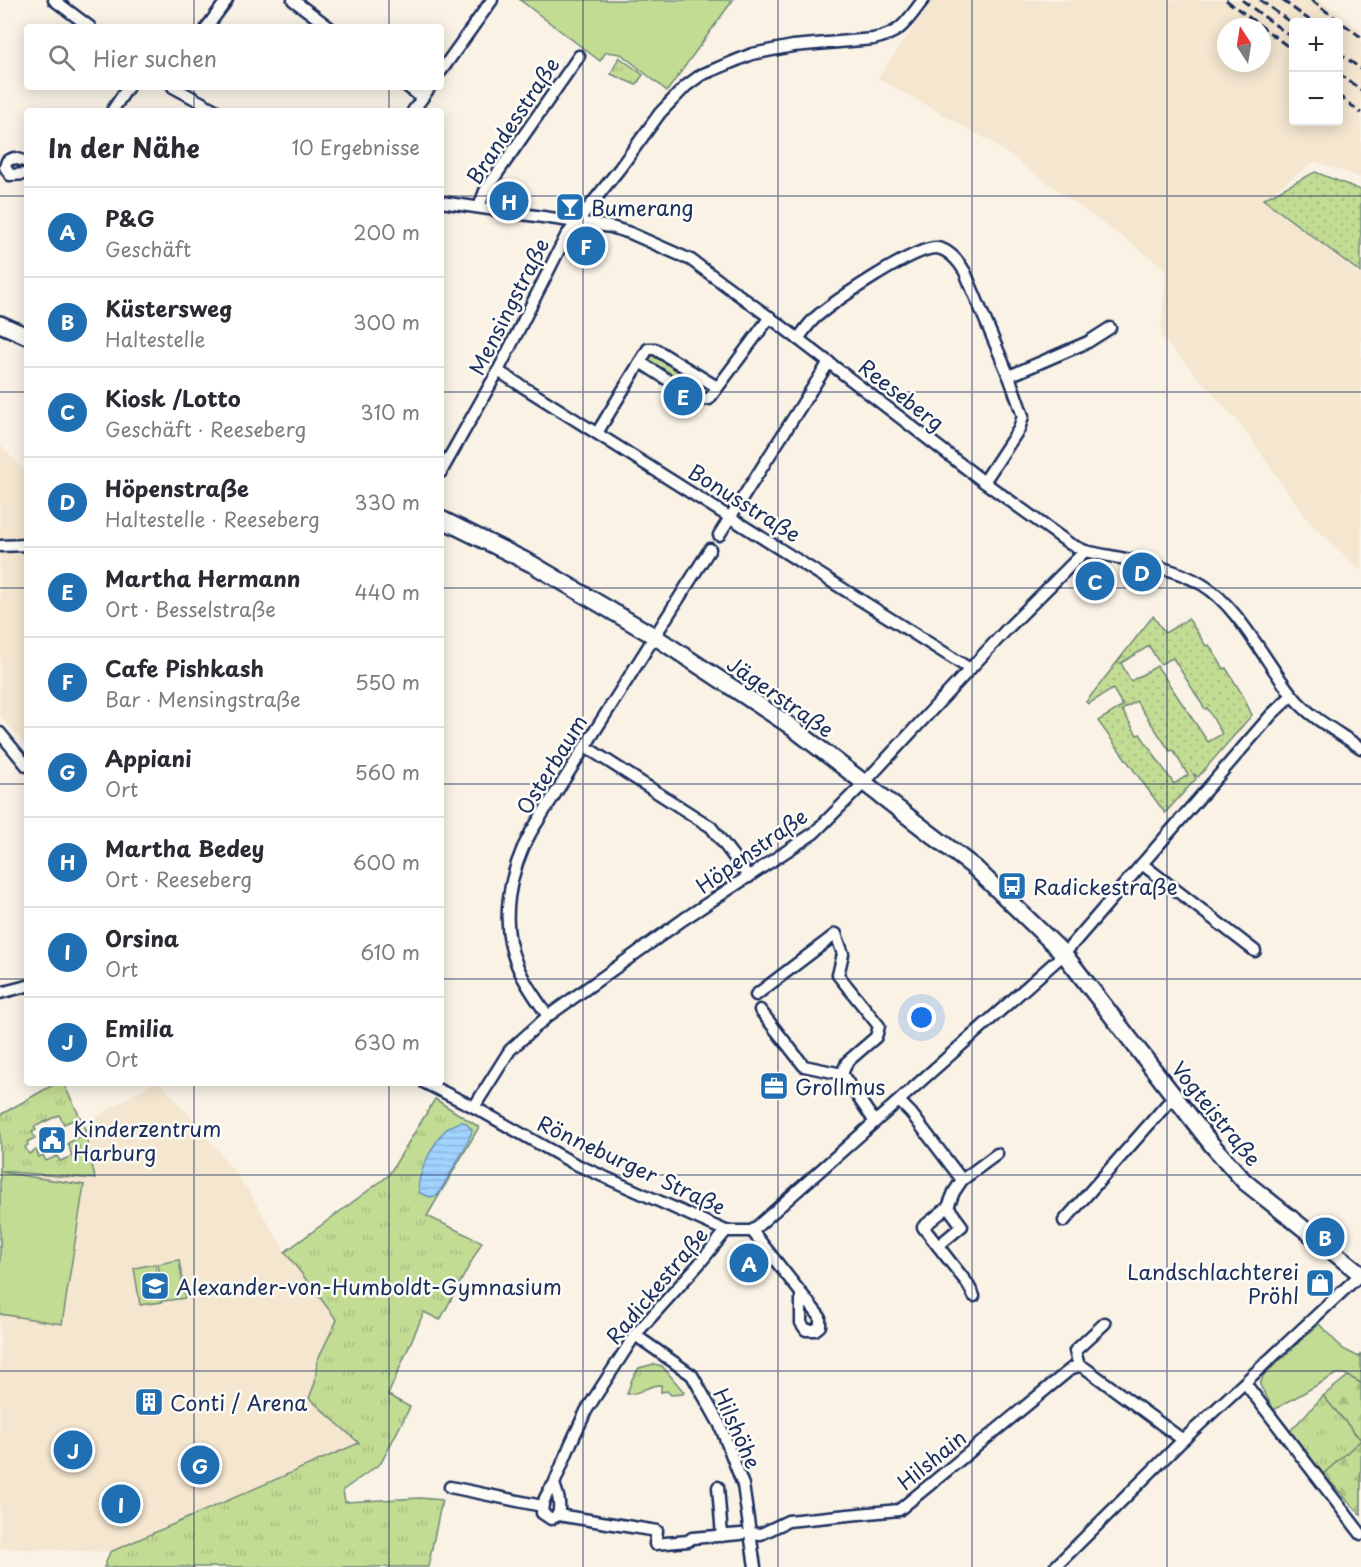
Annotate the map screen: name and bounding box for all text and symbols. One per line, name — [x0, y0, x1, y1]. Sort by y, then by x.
north arrow — [1217, 18, 1271, 72]
map controls — [1289, 18, 1343, 126]
button: + — [1289, 18, 1343, 72]
search box — [24, 24, 444, 90]
icon: search — [45, 41, 78, 74]
text: Hier suchen — [93, 41, 217, 74]
street label: Brandesstraße — [458, 50, 566, 190]
button: − — [1289, 72, 1343, 126]
text: In der Nähe — [48, 128, 200, 167]
text: 10 Ergebnisse — [292, 132, 420, 162]
pin: H — [490, 178, 528, 224]
bar icon: Bumerang — [554, 191, 586, 223]
place label: Bumerang — [591, 191, 694, 223]
text: P&G — [105, 201, 155, 234]
text: A — [60, 217, 75, 247]
text: 200 m — [353, 217, 420, 247]
pin: F — [566, 224, 606, 268]
street label: Mensingstraße — [460, 232, 556, 380]
text: Geschäft — [105, 234, 191, 264]
text: Küstersweg — [105, 291, 233, 324]
text: B — [61, 307, 74, 337]
text: 300 m — [353, 307, 420, 337]
text: Haltestelle — [105, 324, 205, 354]
street label: Reeseberg — [852, 350, 952, 438]
pin: E — [664, 374, 702, 418]
text: Kiosk /Lotto — [105, 381, 241, 414]
text: C — [60, 397, 75, 427]
text: 310 m — [360, 397, 420, 427]
text: Geschäft · Reeseberg — [105, 414, 306, 444]
street label: Bonusstraße — [683, 455, 807, 549]
text: Höpenstraße — [105, 471, 249, 504]
text: D — [60, 487, 75, 517]
text: 330 m — [354, 487, 420, 517]
text: Haltestelle · Reeseberg — [105, 504, 320, 534]
pin: D — [1122, 550, 1162, 594]
pin: C — [1076, 558, 1114, 604]
text: Martha Hermann — [105, 561, 301, 594]
text: E — [61, 577, 74, 607]
text: 440 m — [355, 577, 420, 607]
text: Ort · Besselstraße — [105, 594, 276, 624]
street label: Jägerstraße — [721, 647, 841, 745]
text: Cafe Pishkash — [105, 651, 264, 684]
text: F — [62, 667, 73, 697]
text: 550 m — [355, 667, 420, 697]
text: Bar · Mensingstraße — [105, 684, 301, 714]
street label: Osterbaum — [508, 708, 594, 820]
text: Appiani — [105, 741, 191, 774]
text: G — [59, 757, 76, 787]
text: 560 m — [355, 757, 420, 787]
text: Ort — [105, 774, 138, 804]
street label: Höpenstraße — [689, 800, 813, 900]
text: Martha Bedey — [105, 831, 264, 864]
text: H — [60, 847, 75, 877]
text: 600 m — [352, 847, 420, 877]
text: Ort · Reeseberg — [105, 864, 252, 894]
bus stop icon: Radickestraße — [996, 870, 1028, 902]
place label: Radickestraße — [1033, 870, 1178, 902]
text: Orsina — [105, 921, 179, 954]
text: I — [64, 937, 71, 967]
text: 610 m — [360, 937, 420, 967]
text: Ort — [105, 954, 138, 984]
your location — [907, 1003, 936, 1032]
text: Emilia — [105, 1011, 174, 1044]
text: J — [61, 1027, 74, 1057]
text: 630 m — [354, 1027, 420, 1057]
text: Ort — [105, 1044, 138, 1074]
street label: Vogteistraße — [1164, 1053, 1270, 1173]
office icon: Grollmus — [758, 1070, 790, 1102]
place label: Grollmus — [795, 1070, 885, 1102]
street label: Rönneburger Straße — [533, 1106, 731, 1222]
place label: Kinderzentrum Harburg — [73, 1112, 221, 1168]
public building icon: Kinderzentrum Harburg — [36, 1124, 68, 1156]
pin: B — [1306, 1214, 1344, 1260]
street label: Radickestraße — [597, 1219, 715, 1351]
pin: A — [730, 1240, 768, 1286]
place label: Landschlachterei Pröhl — [1127, 1255, 1299, 1311]
shop icon: Landschlachterei Pröhl — [1304, 1267, 1336, 1299]
school or university icon: Alexander-von-Humboldt-Gymnasium — [139, 1270, 171, 1302]
place label: Alexander-von-Humboldt-Gymnasium — [176, 1270, 562, 1302]
street label: Hilshöhe — [706, 1382, 770, 1474]
building icon: Conti / Arena — [133, 1386, 165, 1418]
place label: Conti / Arena — [170, 1386, 307, 1418]
street label: Hilshain — [889, 1421, 973, 1497]
pin: J — [54, 1428, 92, 1472]
pin: G — [180, 1442, 220, 1488]
pin: I — [102, 1482, 140, 1526]

